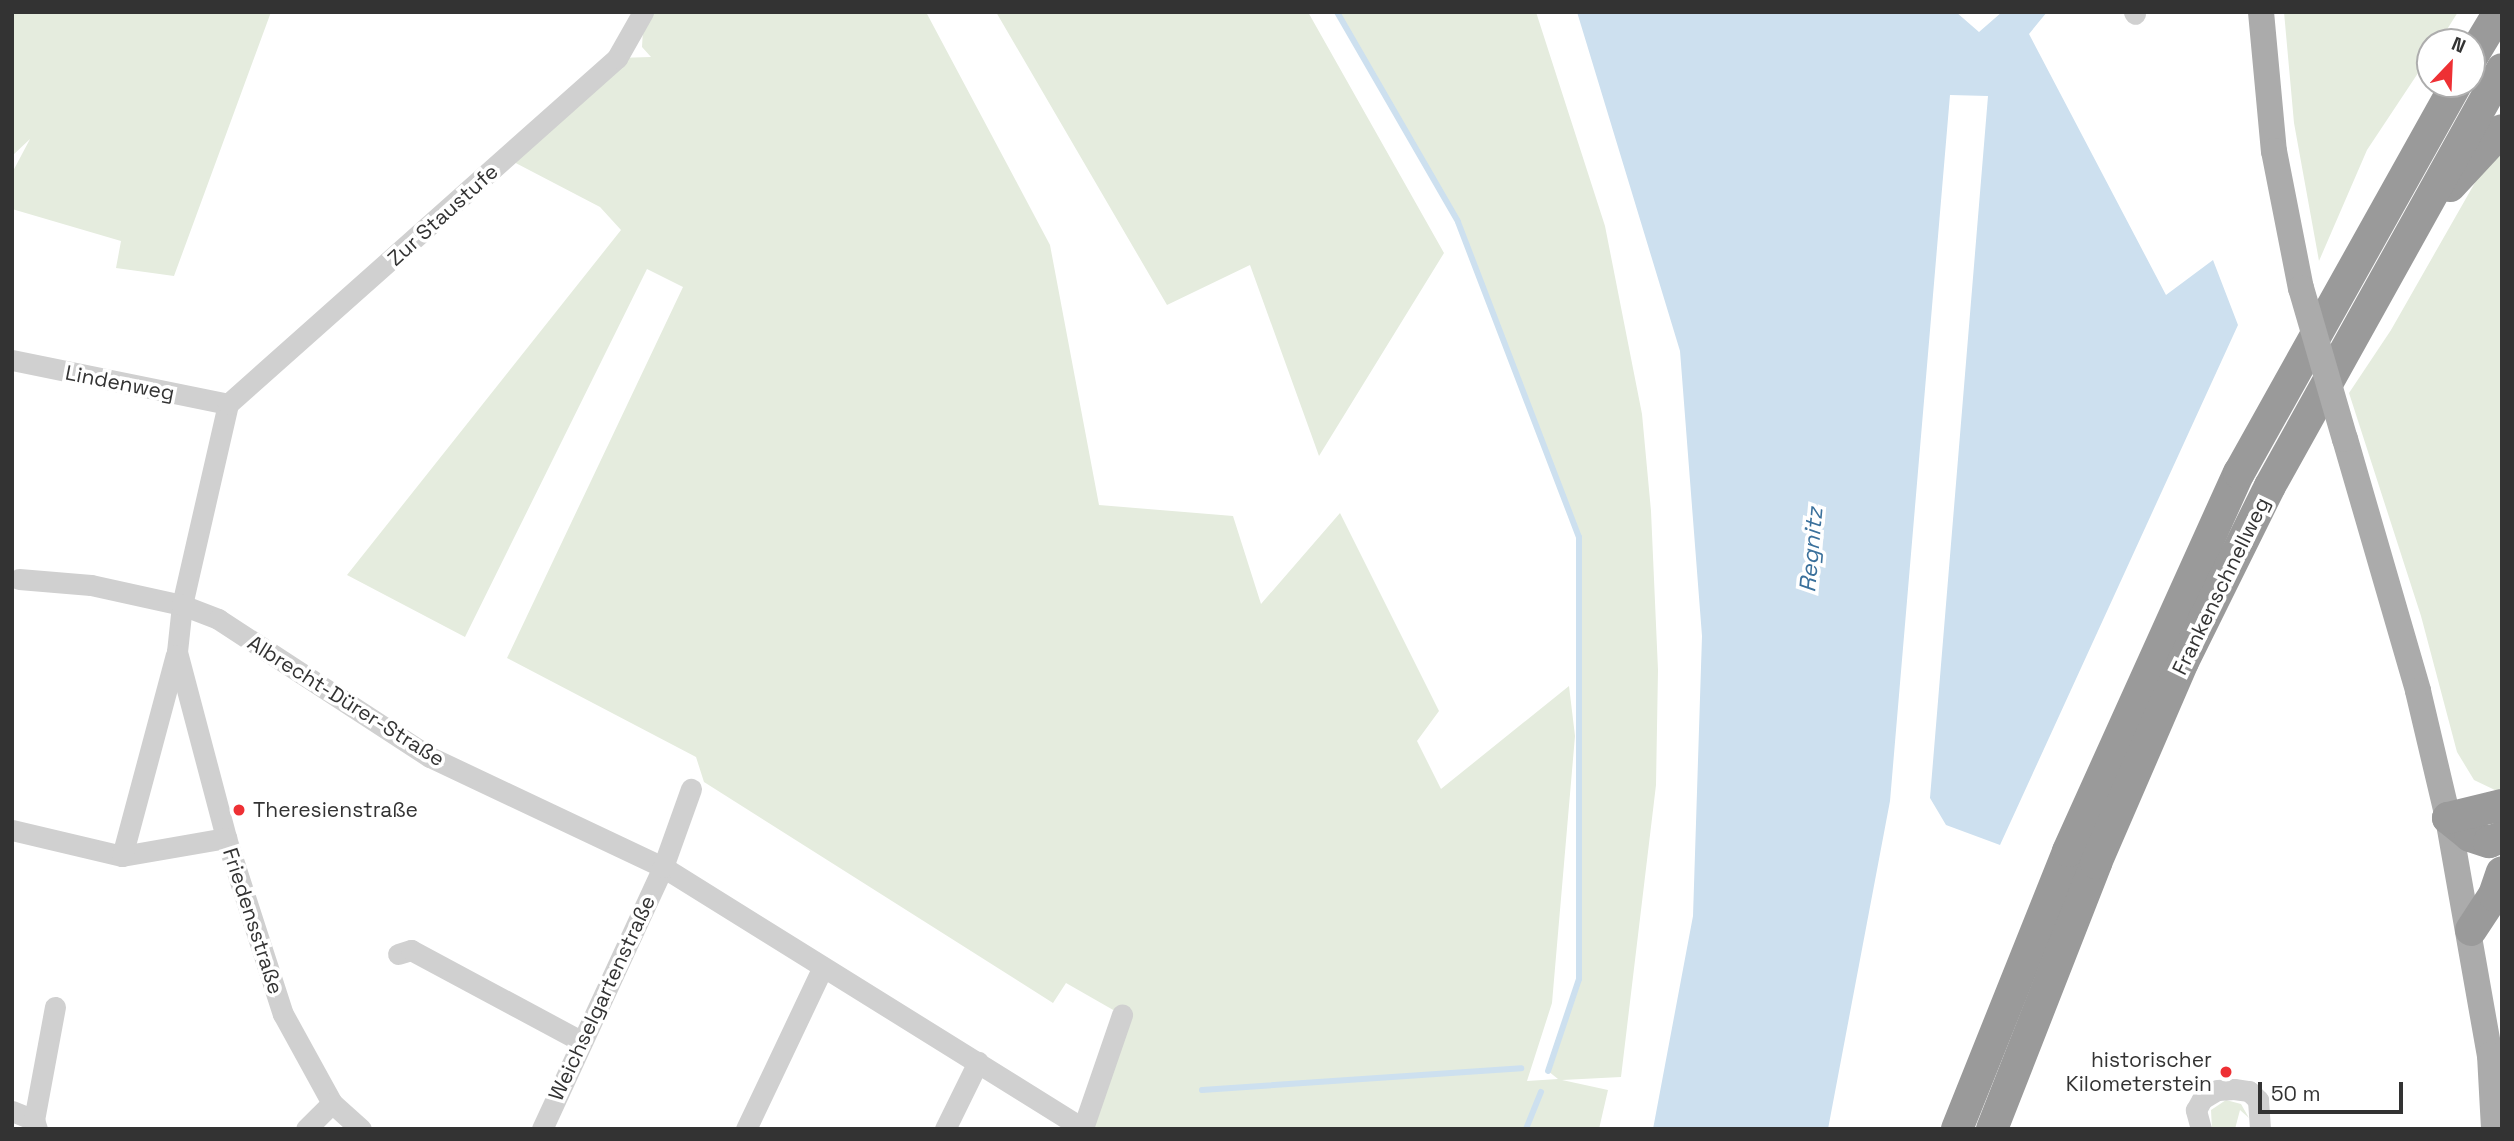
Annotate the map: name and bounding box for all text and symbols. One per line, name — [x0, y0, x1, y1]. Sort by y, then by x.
north arrow — [2416, 28, 2486, 98]
text: N — [2448, 31, 2469, 59]
street label: Zur Staustufe — [383, 159, 503, 271]
street label: Lindenweg — [63, 360, 177, 406]
street label: Frankenschnellweg — [2167, 493, 2275, 679]
water label: Regnitz — [1794, 506, 1828, 594]
street label: Albrecht-Dürer-Straße — [243, 630, 449, 772]
place label: Theresienstraße — [253, 797, 418, 823]
marker: Theresienstraße — [231, 802, 247, 818]
street label: Friedensstraße — [217, 845, 289, 997]
street label: Weichselgartenstraße — [543, 891, 661, 1105]
place label: historischer Kilometerstein — [2066, 1047, 2212, 1097]
marker: historischer Kilometerstein — [2218, 1064, 2234, 1080]
scale bar — [2262, 1068, 2407, 1112]
text: 50 m — [2271, 1080, 2321, 1107]

